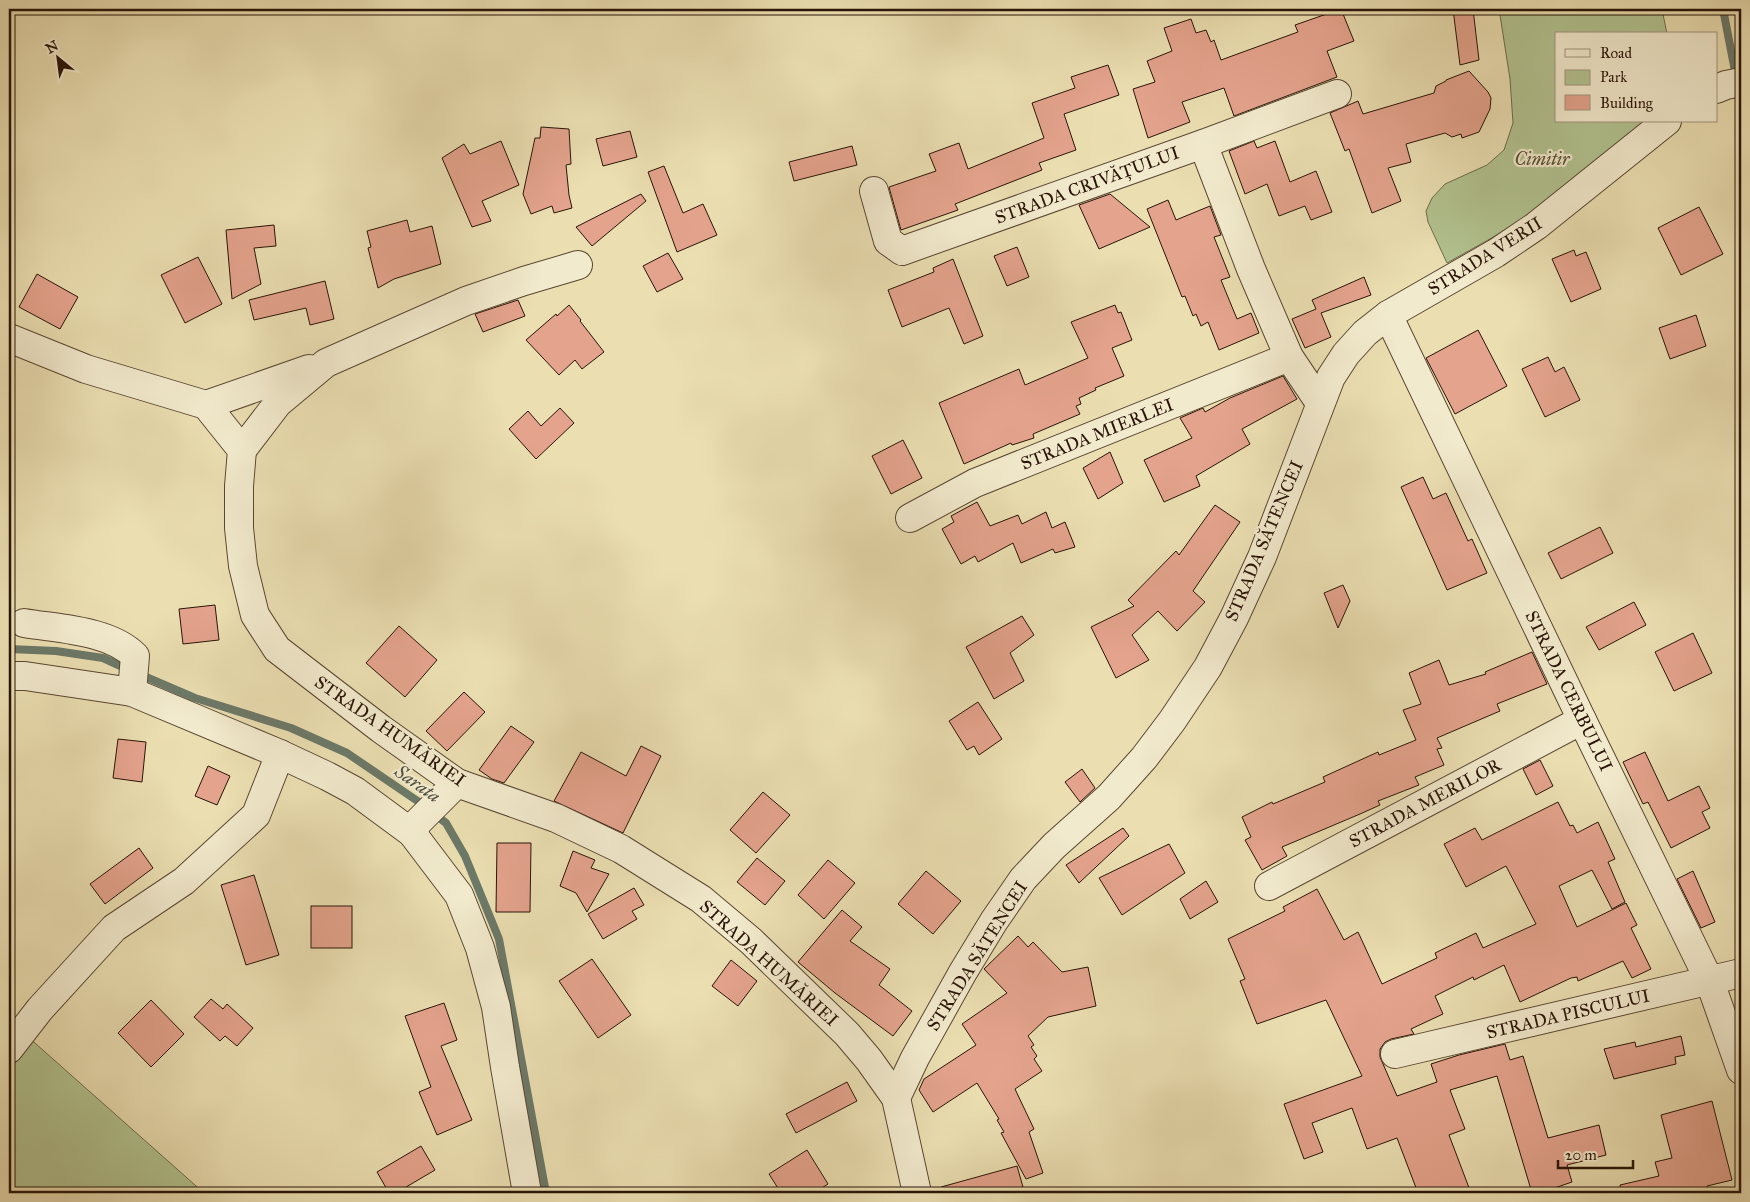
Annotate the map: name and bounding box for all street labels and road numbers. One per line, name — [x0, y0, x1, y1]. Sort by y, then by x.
street label: STRADA CRIVĂȚULUI — [992, 141, 1182, 229]
street label: STRADA VERII — [1424, 212, 1547, 300]
street label: STRADA MIERLEI — [1017, 393, 1177, 475]
street label: STRADA SĂTENCEI — [1220, 457, 1308, 625]
street label: STRADA CERBULUI — [1521, 607, 1618, 775]
street label: STRADA HUMĂRIEI — [310, 671, 470, 791]
street label: STRADA MERILOR — [1345, 753, 1506, 852]
street label: STRADA SĂTENCEI — [922, 877, 1032, 1035]
street label: STRADA HUMĂRIEI — [695, 895, 843, 1031]
street label: STRADA PISCULUI — [1484, 984, 1652, 1044]

